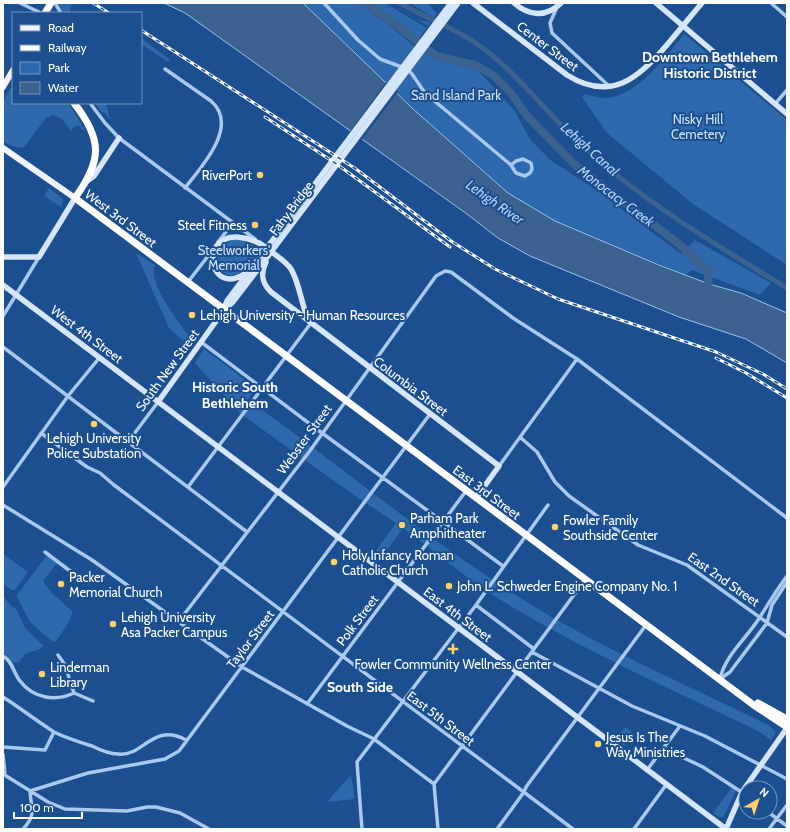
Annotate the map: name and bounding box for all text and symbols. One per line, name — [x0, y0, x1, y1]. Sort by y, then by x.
legend — [12, 12, 142, 104]
street label: Center Street — [514, 18, 582, 75]
text: Road — [48, 20, 74, 35]
text: Railway — [48, 40, 86, 55]
district label: Downtown Bethlehem Historic District — [642, 48, 778, 82]
text: Park — [48, 60, 70, 75]
text: Water — [48, 80, 79, 95]
park label: Sand Island Park — [411, 87, 501, 103]
park label: Nisky Hill Cemetery — [671, 111, 726, 142]
water label: Lehigh Canal — [557, 118, 624, 180]
water label: Monocacy Creek — [573, 161, 659, 231]
place label: RiverPort — [202, 167, 253, 183]
marker: RiverPort — [255, 170, 265, 180]
water label: Lehigh River — [462, 175, 528, 229]
street label: Fahy Bridge — [265, 178, 317, 238]
street label: West 3rd Street — [82, 186, 161, 251]
place label: Steel Fitness — [177, 217, 248, 233]
marker: Steel Fitness — [250, 220, 260, 230]
park label: Steelworkers' Memorial — [198, 242, 270, 273]
street label: West 4th Street — [48, 302, 127, 367]
place label: Lehigh University - Human Resources — [200, 307, 406, 323]
marker: Lehigh University - Human Resources — [187, 310, 197, 320]
street label: South New Street — [132, 325, 202, 414]
street label: Columbia Street — [371, 353, 452, 419]
district label: Historic South Bethlehem — [192, 378, 278, 412]
street label: Webster Street — [273, 400, 335, 477]
marker: Lehigh University Police Substation — [89, 419, 99, 429]
place label: Lehigh University Police Substation — [47, 430, 142, 461]
street label: East 3rd Street — [450, 461, 525, 523]
place label: Parham Park Amphitheater — [410, 510, 487, 541]
place label: Fowler Family Southside Center — [563, 512, 659, 543]
marker: Parham Park Amphitheater — [397, 520, 407, 530]
marker: Fowler Family Southside Center — [550, 522, 560, 532]
place label: Holy Infancy Roman Catholic Church — [342, 547, 454, 578]
street label: East 2nd Street — [685, 548, 763, 610]
marker: Holy Infancy Roman Catholic Church — [329, 557, 339, 567]
place label: Packer Memorial Church — [69, 569, 162, 600]
place label: John L. Schweder Engine Company No. 1 — [456, 578, 677, 594]
marker: Packer Memorial Church — [56, 579, 66, 589]
marker: John L. Schweder Engine Company No. 1 — [444, 581, 454, 591]
street label: East 4th Street — [421, 583, 496, 645]
street label: Polk Street — [333, 591, 382, 649]
street label: Taylor Street — [223, 606, 278, 671]
place label: Lehigh University Asa Packer Campus — [121, 609, 228, 640]
marker: Lehigh University Asa Packer Campus — [108, 619, 118, 629]
marker: Fowler Community Wellness Center — [447, 643, 459, 655]
place label: Fowler Community Wellness Center — [355, 656, 552, 672]
place label: Linderman Library — [50, 659, 109, 690]
marker: Linderman Library — [37, 669, 47, 679]
district label: South Side — [327, 678, 393, 696]
street label: East 5th Street — [404, 687, 479, 749]
place label: Jesus Is The Way Ministries — [605, 729, 686, 760]
marker: Jesus Is The Way Ministries — [593, 739, 603, 749]
north arrow — [738, 780, 778, 820]
text: N — [757, 784, 772, 800]
scale bar — [14, 794, 82, 820]
text: 100 m — [20, 800, 54, 815]

